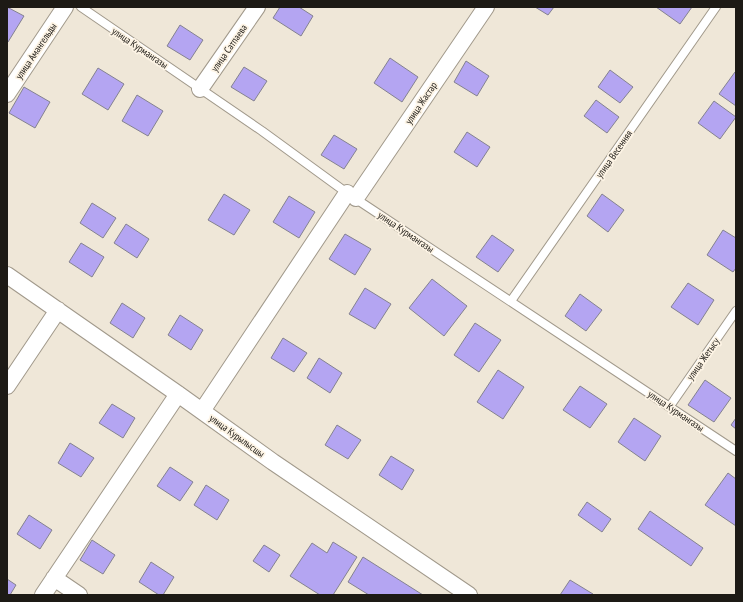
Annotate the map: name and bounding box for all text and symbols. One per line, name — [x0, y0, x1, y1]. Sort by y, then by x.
street label: улица Амангельды — [12, 20, 60, 82]
street label: улица Сатпаева — [208, 22, 250, 74]
street label: улица Курмангазы — [109, 24, 171, 72]
street label: улица Жастар — [402, 79, 440, 127]
street label: улица Весенняя — [593, 128, 635, 180]
street label: улица Курмангазы — [375, 208, 437, 256]
street label: улица Жетысу — [684, 335, 722, 383]
street label: улица Курмангазы — [645, 387, 707, 435]
street label: улица Курылысшы — [207, 412, 267, 460]

